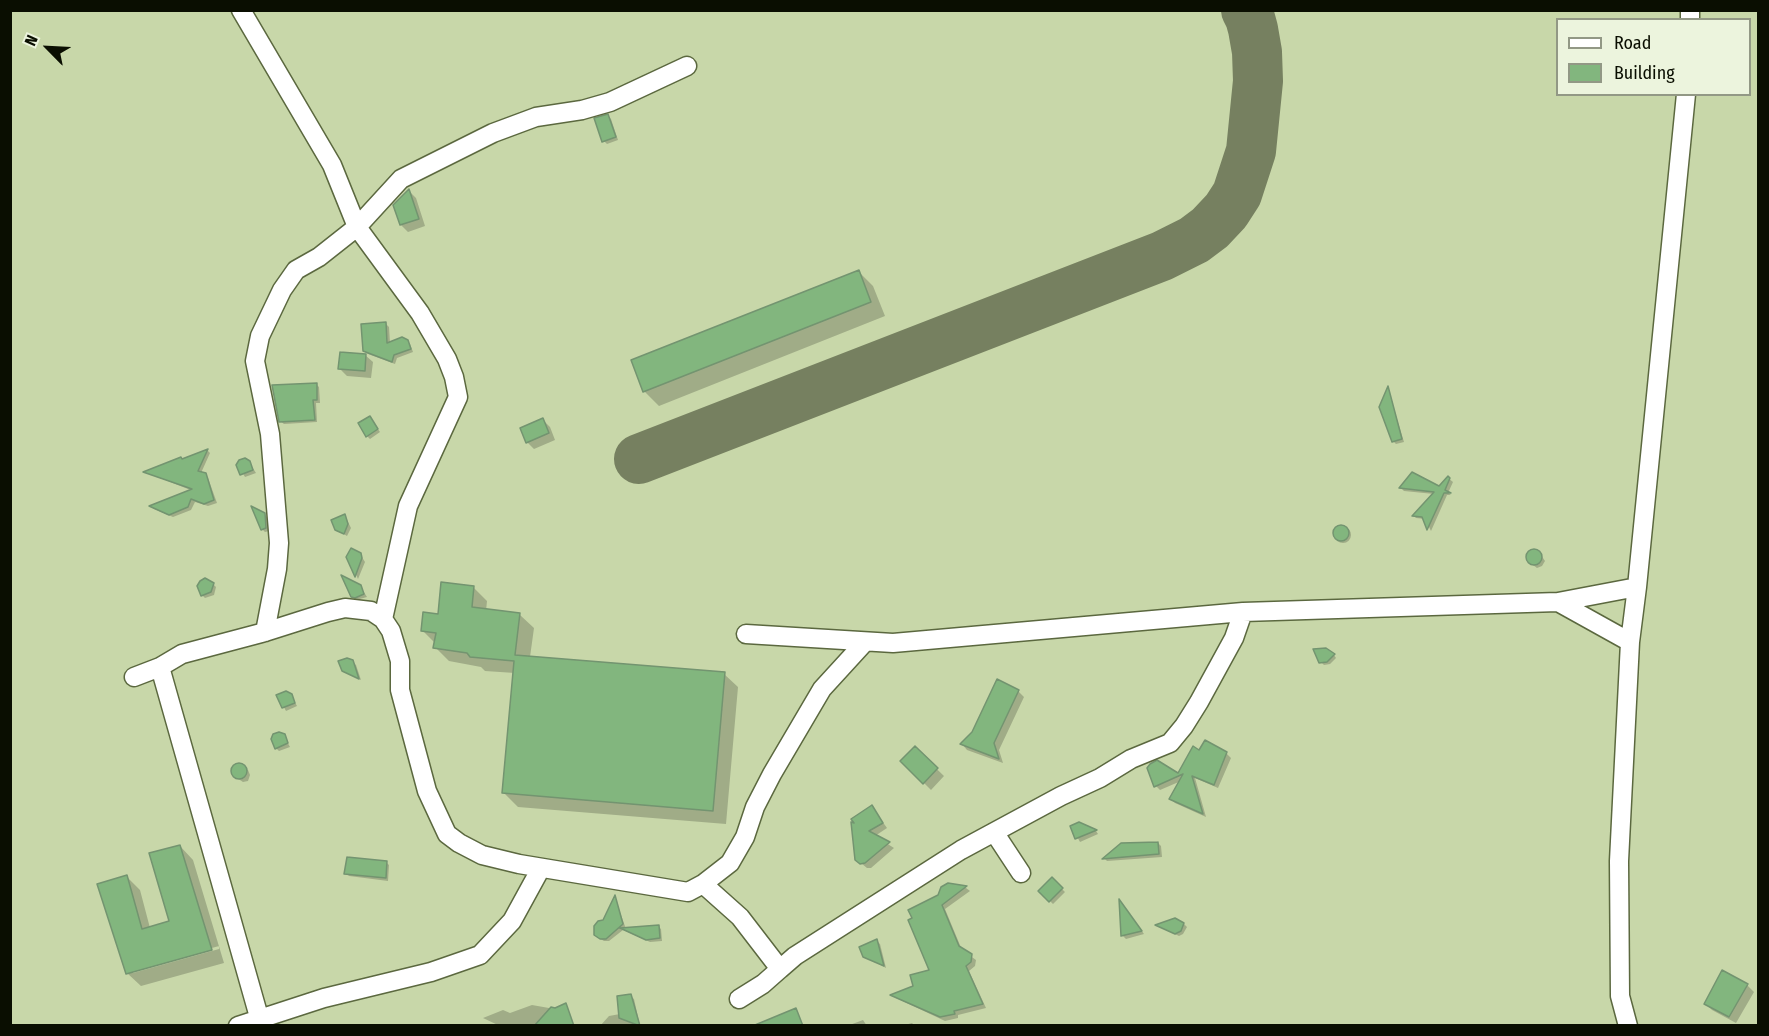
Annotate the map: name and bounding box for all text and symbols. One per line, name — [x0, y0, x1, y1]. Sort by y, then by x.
north arrow — [18, 18, 78, 78]
legend — [1556, 18, 1751, 96]
text: N — [20, 32, 42, 49]
text: Road — [1614, 32, 1651, 54]
text: Building — [1614, 62, 1675, 84]

